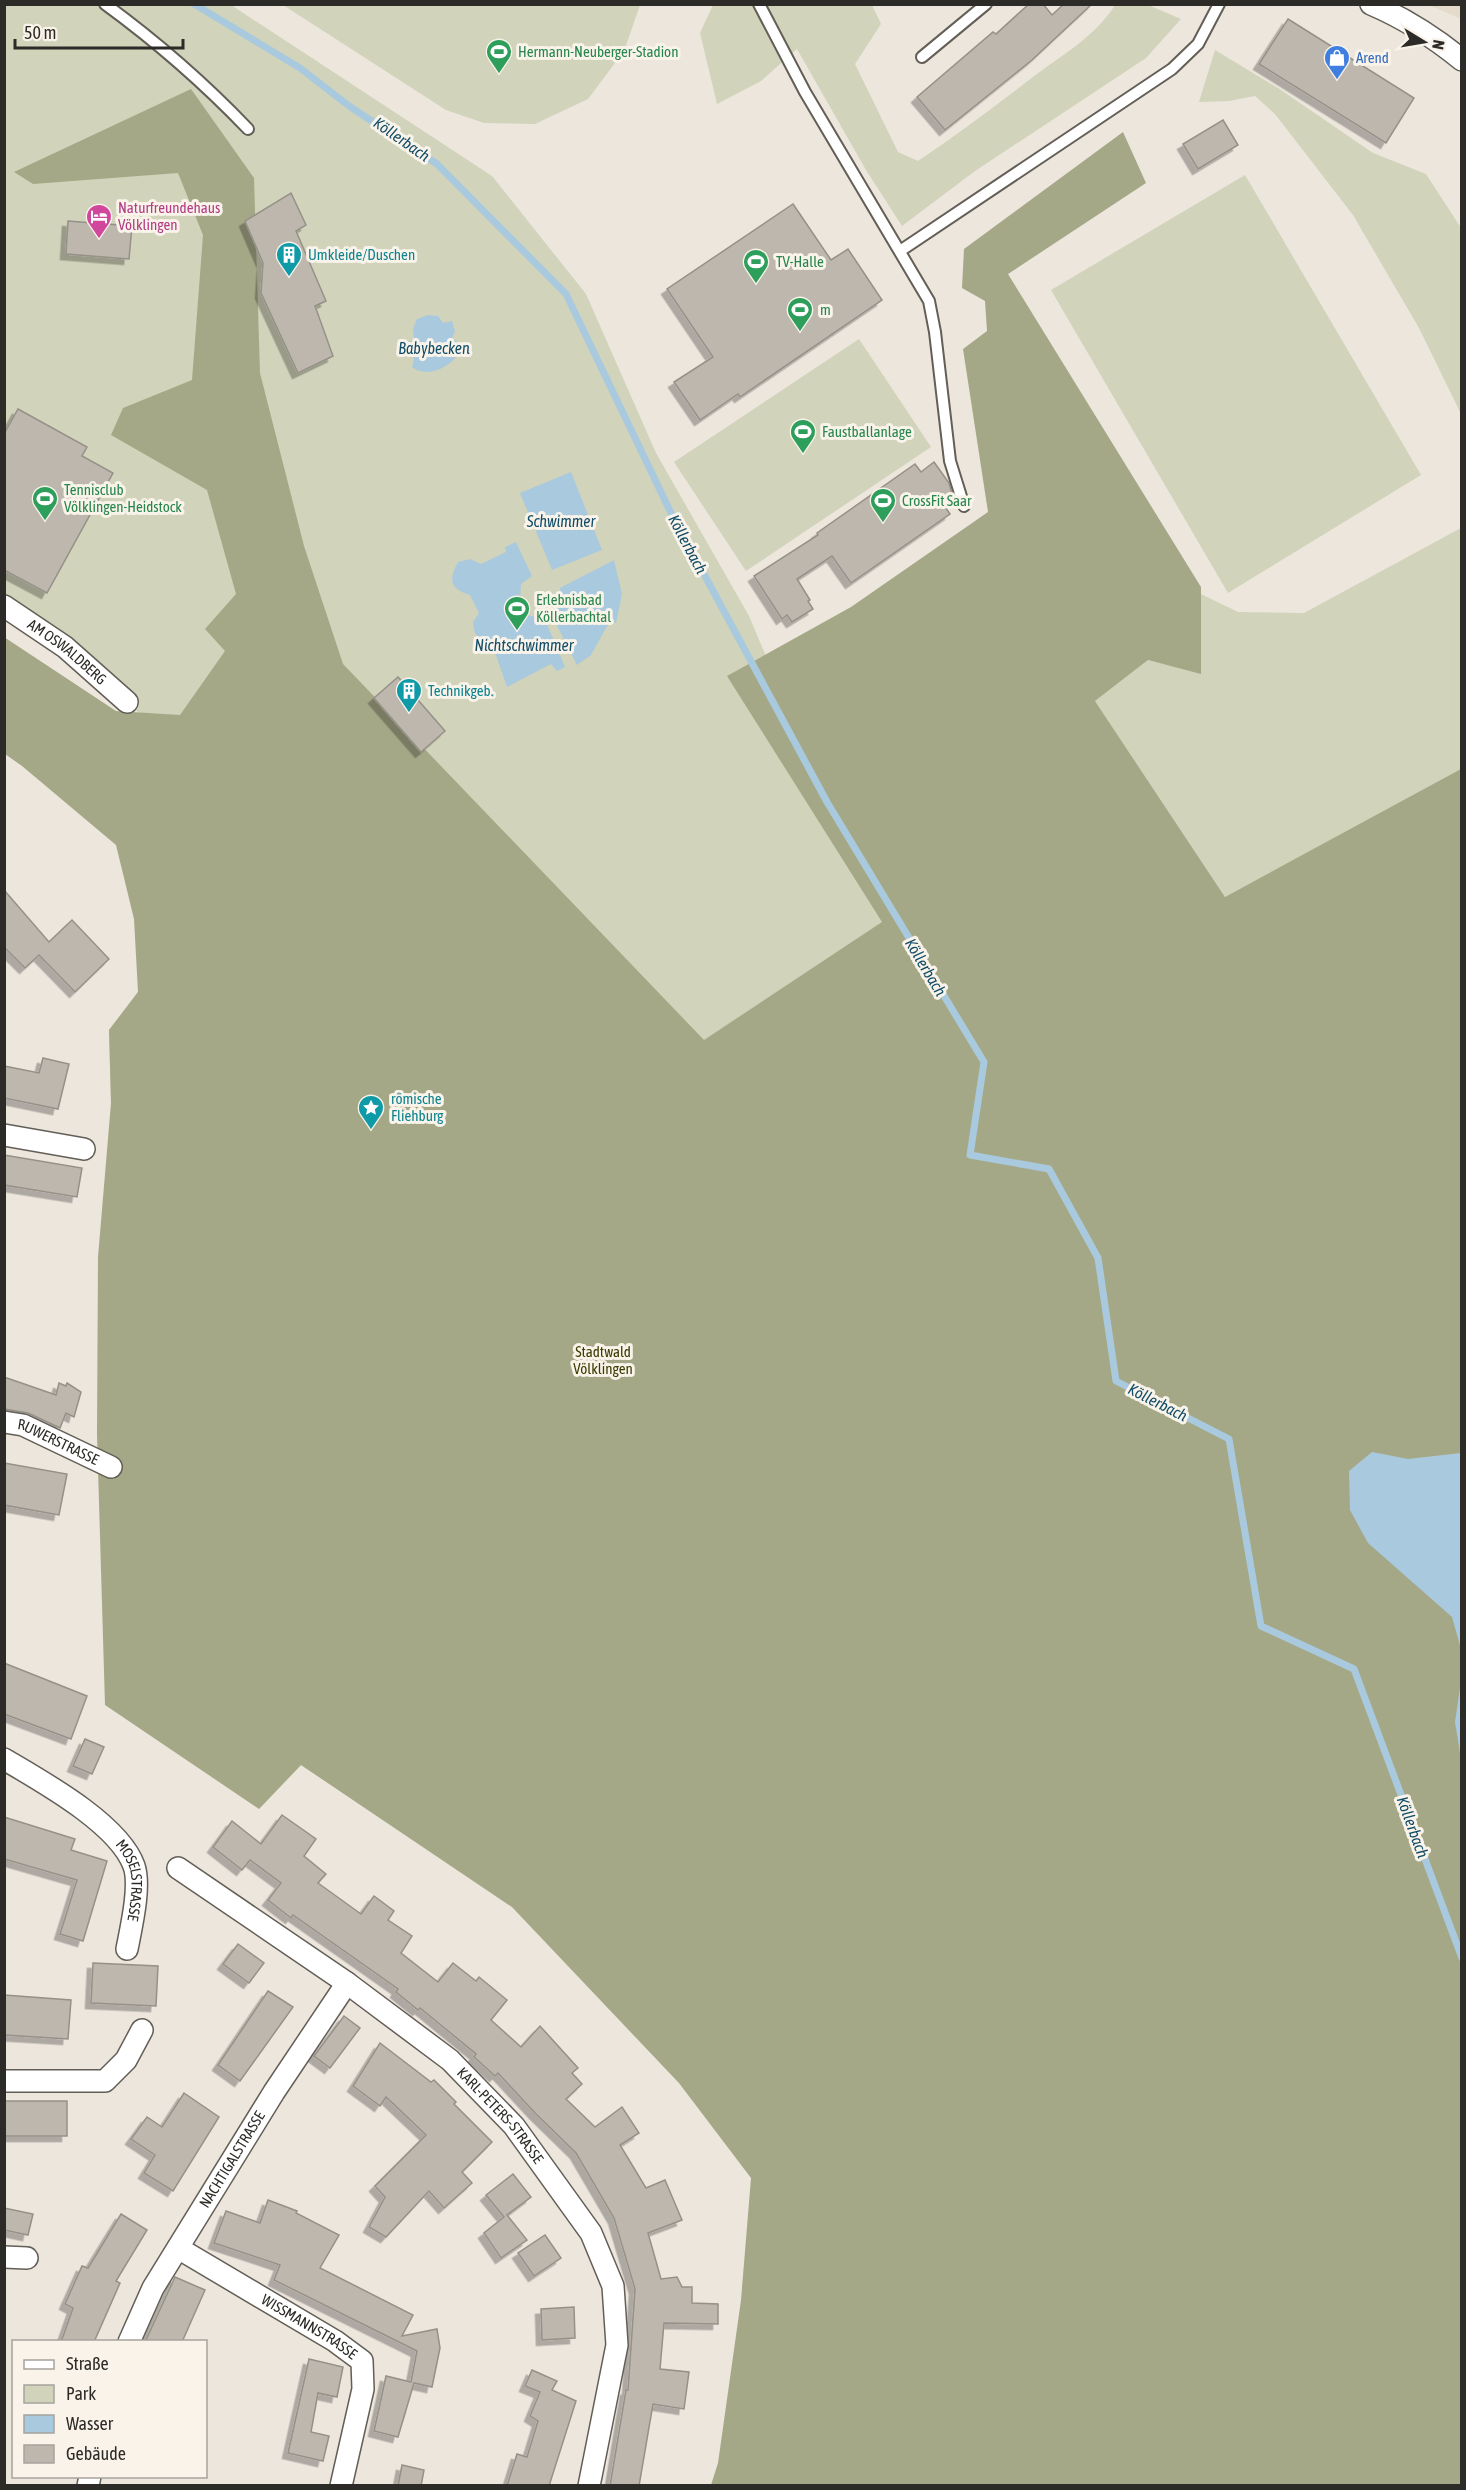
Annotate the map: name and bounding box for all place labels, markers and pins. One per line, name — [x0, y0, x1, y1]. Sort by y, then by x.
sports icon: Hermann-Neuberger-Stadion — [484, 37, 514, 75]
place label: Hermann-Neuberger-Stadion — [518, 43, 678, 60]
shop icon: Arend — [1322, 43, 1352, 81]
place label: Arend — [1356, 49, 1389, 66]
place label: Naturfreundehaus Völklingen — [118, 199, 220, 233]
hotel icon: Naturfreundehaus Völklingen — [84, 202, 114, 240]
building icon: Umkleide/Duschen — [274, 240, 304, 278]
place label: Umkleide/Duschen — [308, 246, 415, 263]
sports icon: TV-Halle — [741, 247, 771, 285]
place label: TV-Halle — [776, 253, 824, 270]
sports icon: m — [785, 295, 815, 333]
place label: m — [820, 301, 831, 318]
sports icon: Faustballanlage — [788, 417, 818, 455]
place label: Faustballanlage — [822, 423, 912, 440]
place label: Tennisclub Völklingen-Heidstock — [64, 481, 182, 515]
sports icon: Tennisclub Völklingen-Heidstock — [30, 484, 60, 522]
sports icon: CrossFit Saar — [868, 486, 898, 524]
place label: CrossFit Saar — [902, 492, 972, 509]
place label: Erlebnisbad Köllerbachtal — [536, 591, 611, 625]
sports icon: Erlebnisbad Köllerbachtal — [502, 594, 532, 632]
building icon: Technikgeb. — [394, 676, 424, 714]
place label: Technikgeb. — [428, 682, 494, 699]
place label: römische Fliehburg — [391, 1090, 444, 1124]
place icon: römische Fliehburg — [356, 1093, 386, 1131]

